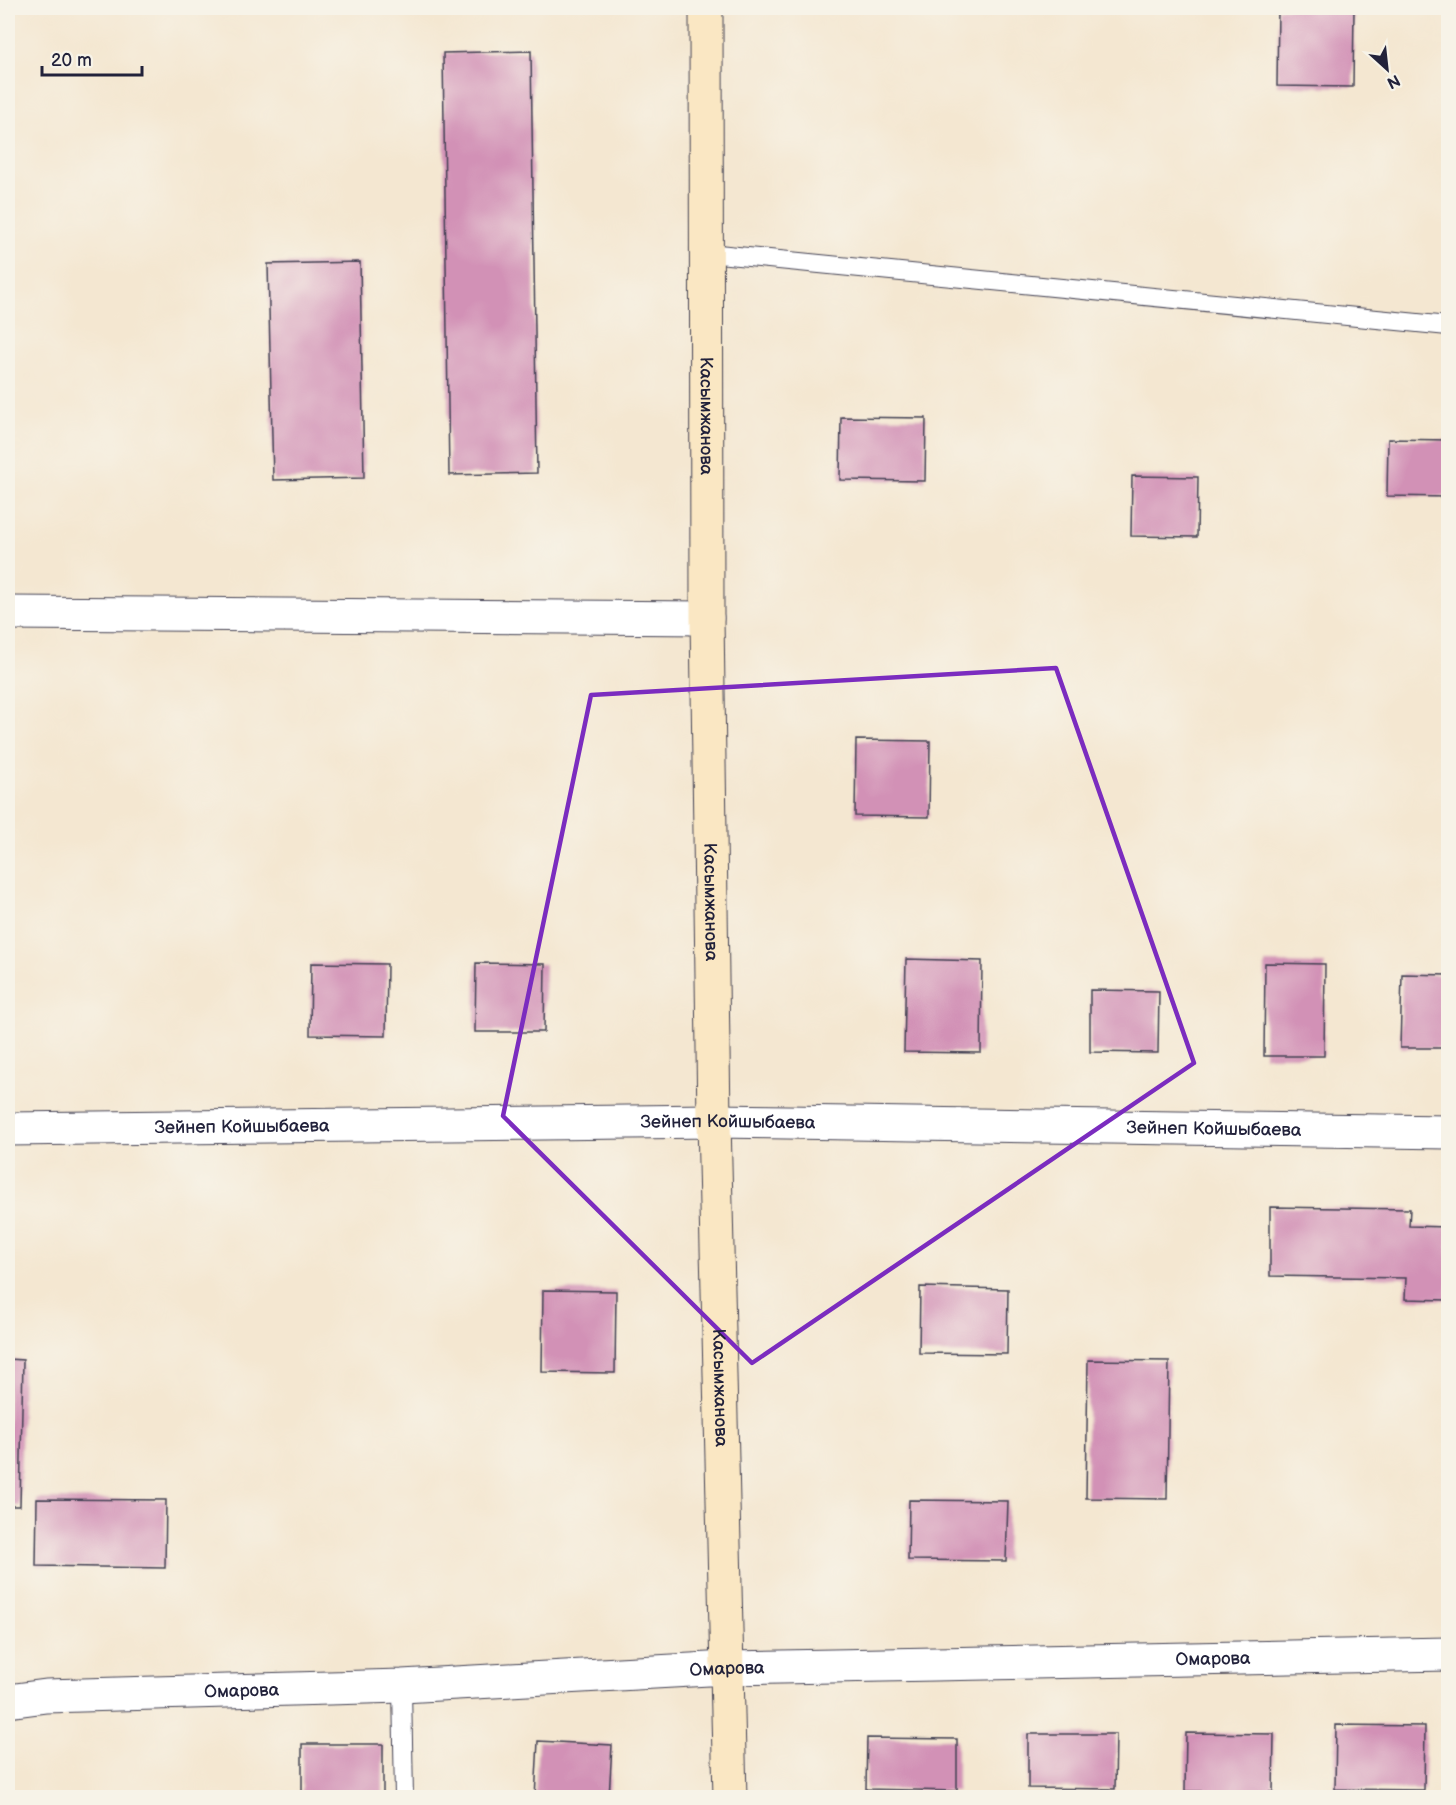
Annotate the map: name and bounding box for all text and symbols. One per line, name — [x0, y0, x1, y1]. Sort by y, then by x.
scale bar — [42, 39, 142, 77]
north arrow — [1357, 39, 1417, 99]
text: 20 m — [51, 50, 92, 71]
text: N — [1383, 70, 1403, 92]
street label: Касымжанова — [696, 357, 717, 476]
street label: Касымжанова — [699, 843, 722, 962]
street label: Зейнеп Койшыбаева — [640, 1111, 816, 1134]
street label: Зейнеп Койшыбаева — [154, 1115, 330, 1138]
street label: Зейнеп Койшыбаева — [1126, 1117, 1302, 1141]
street label: Касымжанова — [708, 1328, 732, 1448]
street label: Омарова — [1175, 1648, 1251, 1670]
street label: Омарова — [689, 1657, 765, 1681]
street label: Омарова — [204, 1679, 280, 1703]

